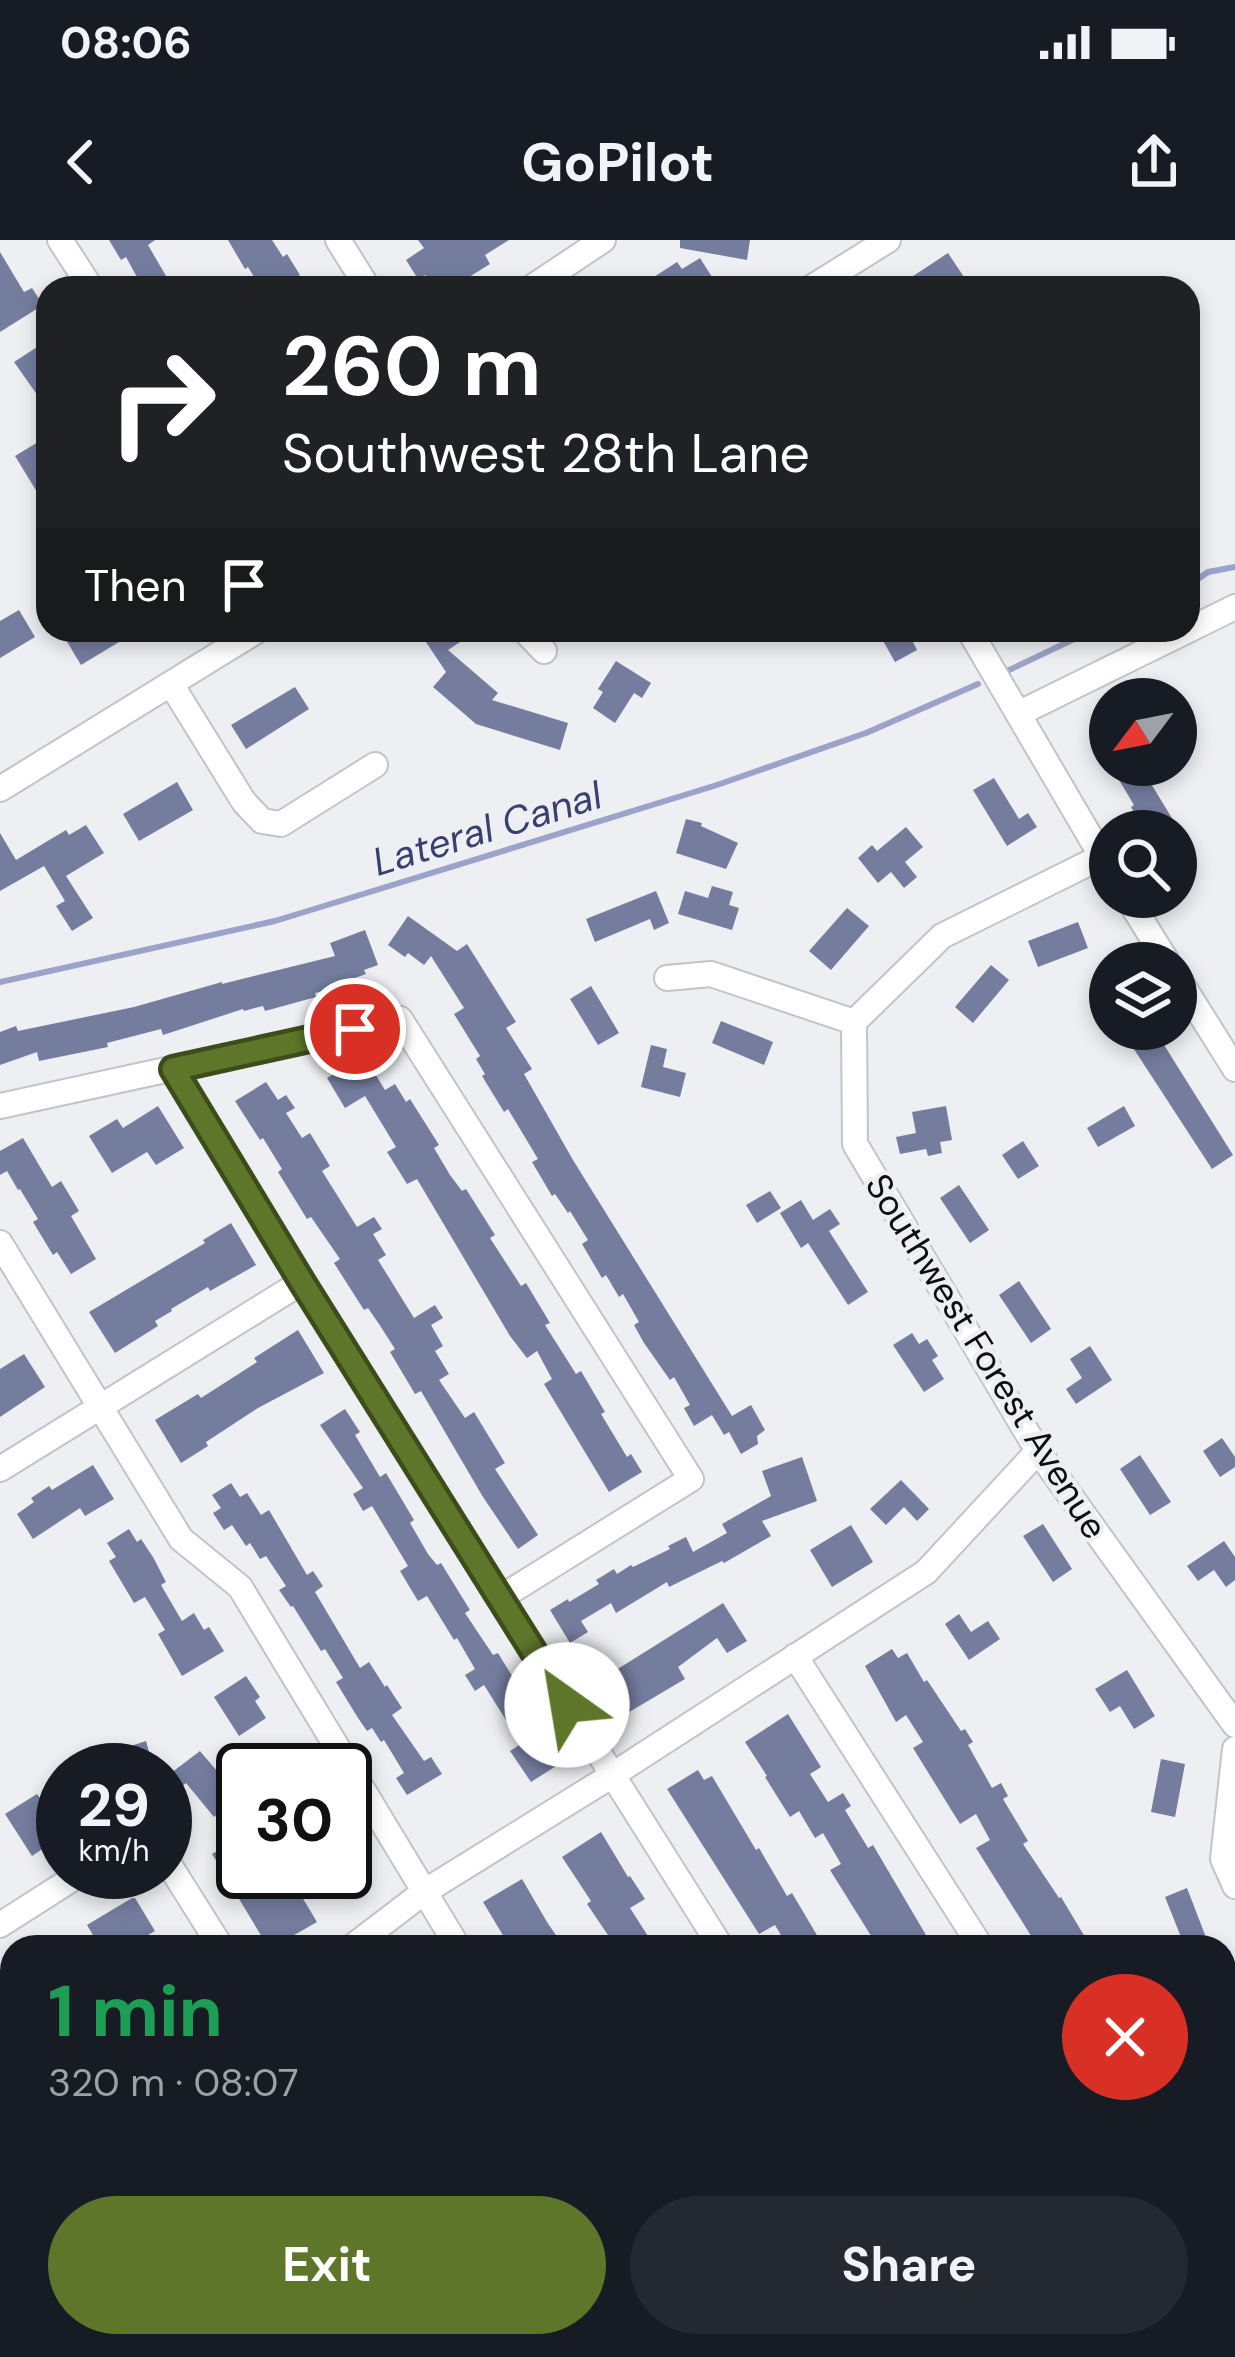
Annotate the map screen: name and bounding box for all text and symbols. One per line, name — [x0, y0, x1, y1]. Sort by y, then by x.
text: 08:06 — [60, 13, 192, 72]
text: GoPilot — [521, 127, 714, 198]
icon: back — [48, 129, 114, 195]
icon: share — [1121, 129, 1187, 195]
text: 260 m — [282, 312, 542, 421]
icon: right — [84, 324, 240, 480]
text: Southwest 28th Lane — [282, 418, 810, 489]
icon: arrive — [211, 552, 277, 618]
text: Then — [84, 556, 187, 615]
north arrow — [1089, 678, 1197, 786]
map controls — [1089, 678, 1197, 1050]
water label: Lateral Canal — [366, 769, 609, 887]
button: search — [1089, 810, 1197, 918]
button: layers — [1089, 942, 1197, 1050]
pin — [304, 978, 406, 1080]
icon: arrive — [322, 996, 388, 1062]
street label: Southwest Forest Avenue — [855, 1165, 1118, 1548]
position arrow — [504, 1642, 630, 1768]
speed limit sign: 30 — [216, 1743, 372, 1899]
text: 29 — [78, 1766, 150, 1845]
text: km/h — [79, 1831, 149, 1870]
text: 1 min — [48, 1965, 223, 2058]
button: close — [1062, 1974, 1188, 2100]
text: 320 m · 08:07 — [48, 2057, 299, 2108]
button: Exit — [48, 2196, 606, 2334]
button: Share — [630, 2196, 1188, 2334]

